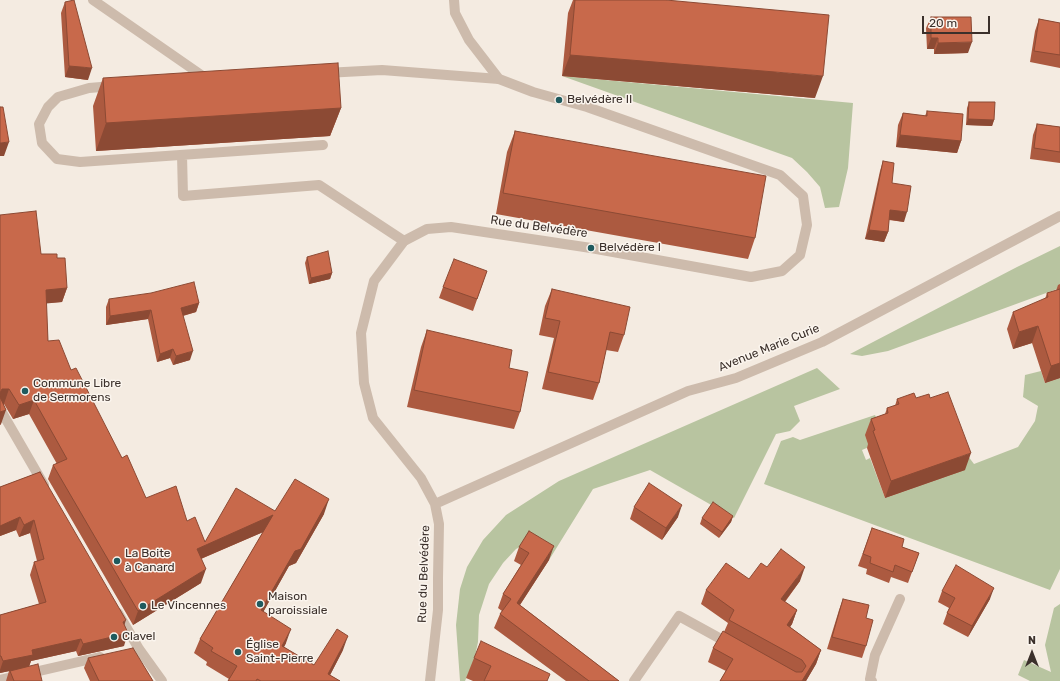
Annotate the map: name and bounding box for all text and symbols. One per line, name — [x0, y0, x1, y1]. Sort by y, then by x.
scale bar — [924, 8, 992, 34]
text: 20 m — [929, 16, 957, 30]
place label: Belvédère II — [567, 93, 632, 107]
marker: Belvédère II — [554, 95, 564, 105]
street label: Rue du Belvédère — [490, 213, 588, 241]
place label: Belvédère I — [599, 241, 661, 255]
marker: Belvédère I — [586, 243, 596, 253]
street label: Avenue Marie Curie — [716, 321, 822, 375]
place label: Commune Libre de Sermorens — [33, 377, 121, 405]
marker: Commune Libre de Sermorens — [20, 386, 30, 396]
street label: Rue du Belvédère — [415, 525, 433, 623]
place label: La Boite à Canard — [125, 547, 175, 575]
marker: La Boite à Canard — [112, 556, 122, 566]
place label: Maison paroissiale — [268, 590, 327, 618]
place label: Le Vincennes — [151, 599, 226, 613]
marker: Maison paroissiale — [255, 599, 265, 609]
marker: Le Vincennes — [138, 601, 148, 611]
place label: Clavel — [122, 630, 155, 644]
marker: Clavel — [109, 632, 119, 642]
north arrow — [1012, 633, 1052, 673]
text: N — [1028, 634, 1036, 647]
place label: Église Saint-Pierre — [246, 638, 314, 666]
marker: Église Saint-Pierre — [233, 647, 243, 657]

